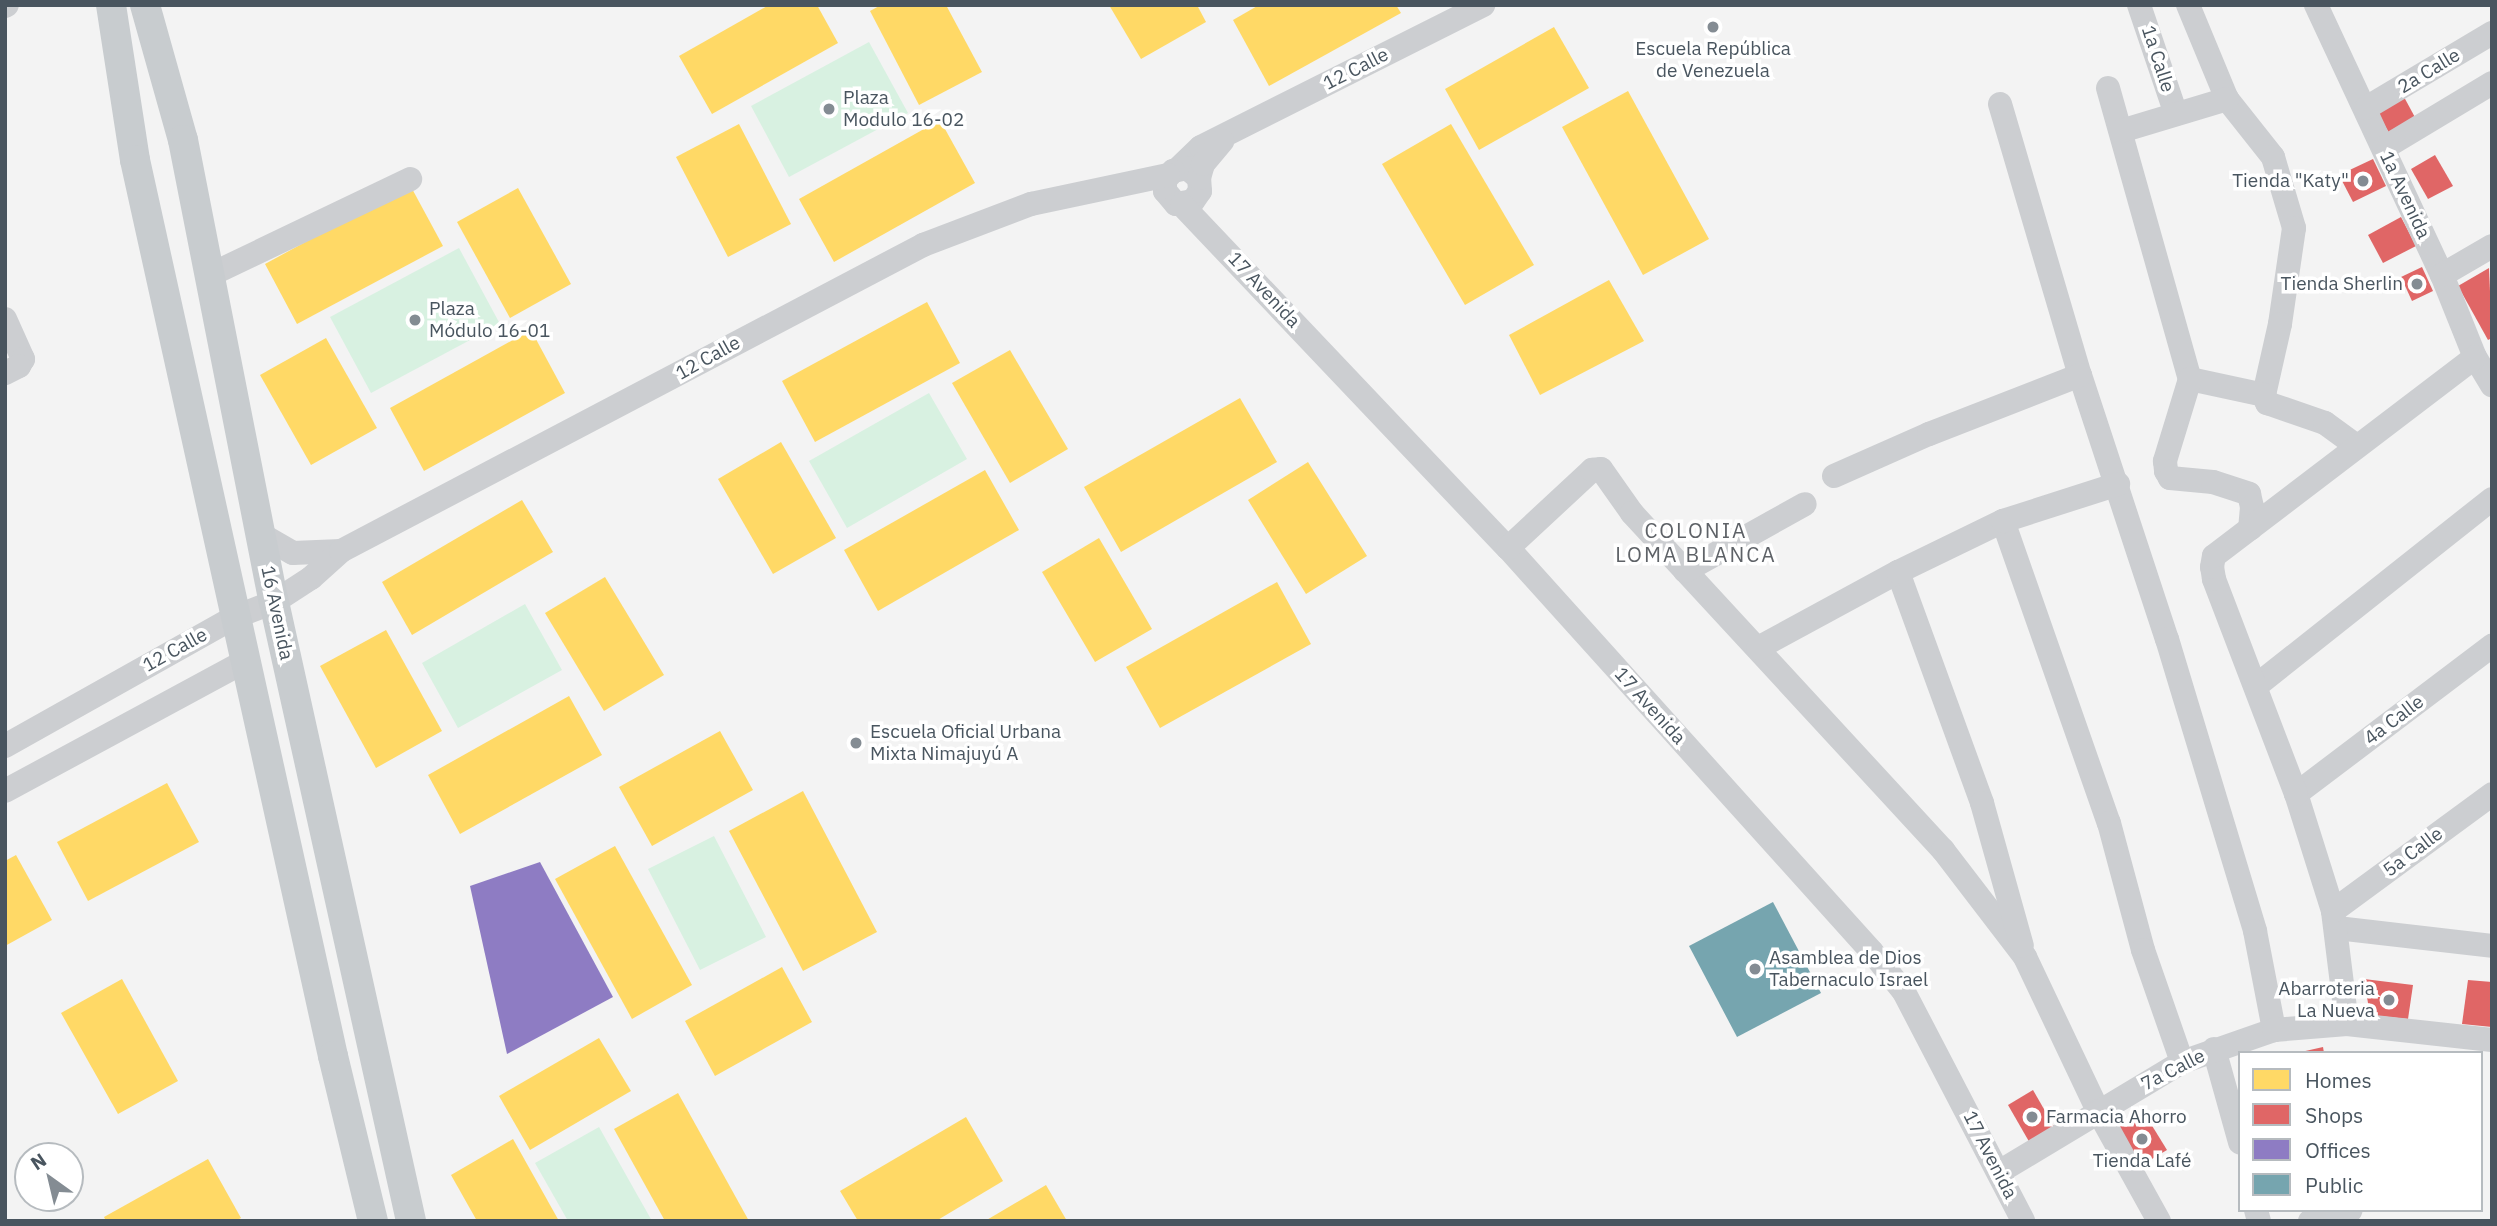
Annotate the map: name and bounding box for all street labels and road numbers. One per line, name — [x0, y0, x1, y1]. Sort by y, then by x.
street label: 1a Calle — [2137, 23, 2179, 95]
street label: 12 Calle — [1320, 43, 1392, 95]
street label: 2a Calle — [2394, 44, 2464, 98]
street label: 1a Avenida — [2375, 148, 2435, 242]
street label: 17 Avenida — [1223, 247, 1305, 333]
street label: 12 Calle — [672, 331, 744, 385]
street label: 16 Avenida — [256, 564, 298, 662]
street label: 12 Calle — [139, 623, 211, 677]
street label: 17 Avenida — [1610, 663, 1690, 749]
street label: 4a Calle — [2360, 690, 2428, 750]
street label: 5a Calle — [2379, 822, 2447, 882]
street label: 7a Calle — [2137, 1044, 2209, 1096]
street label: 17 Avenida — [1958, 1107, 2022, 1203]

